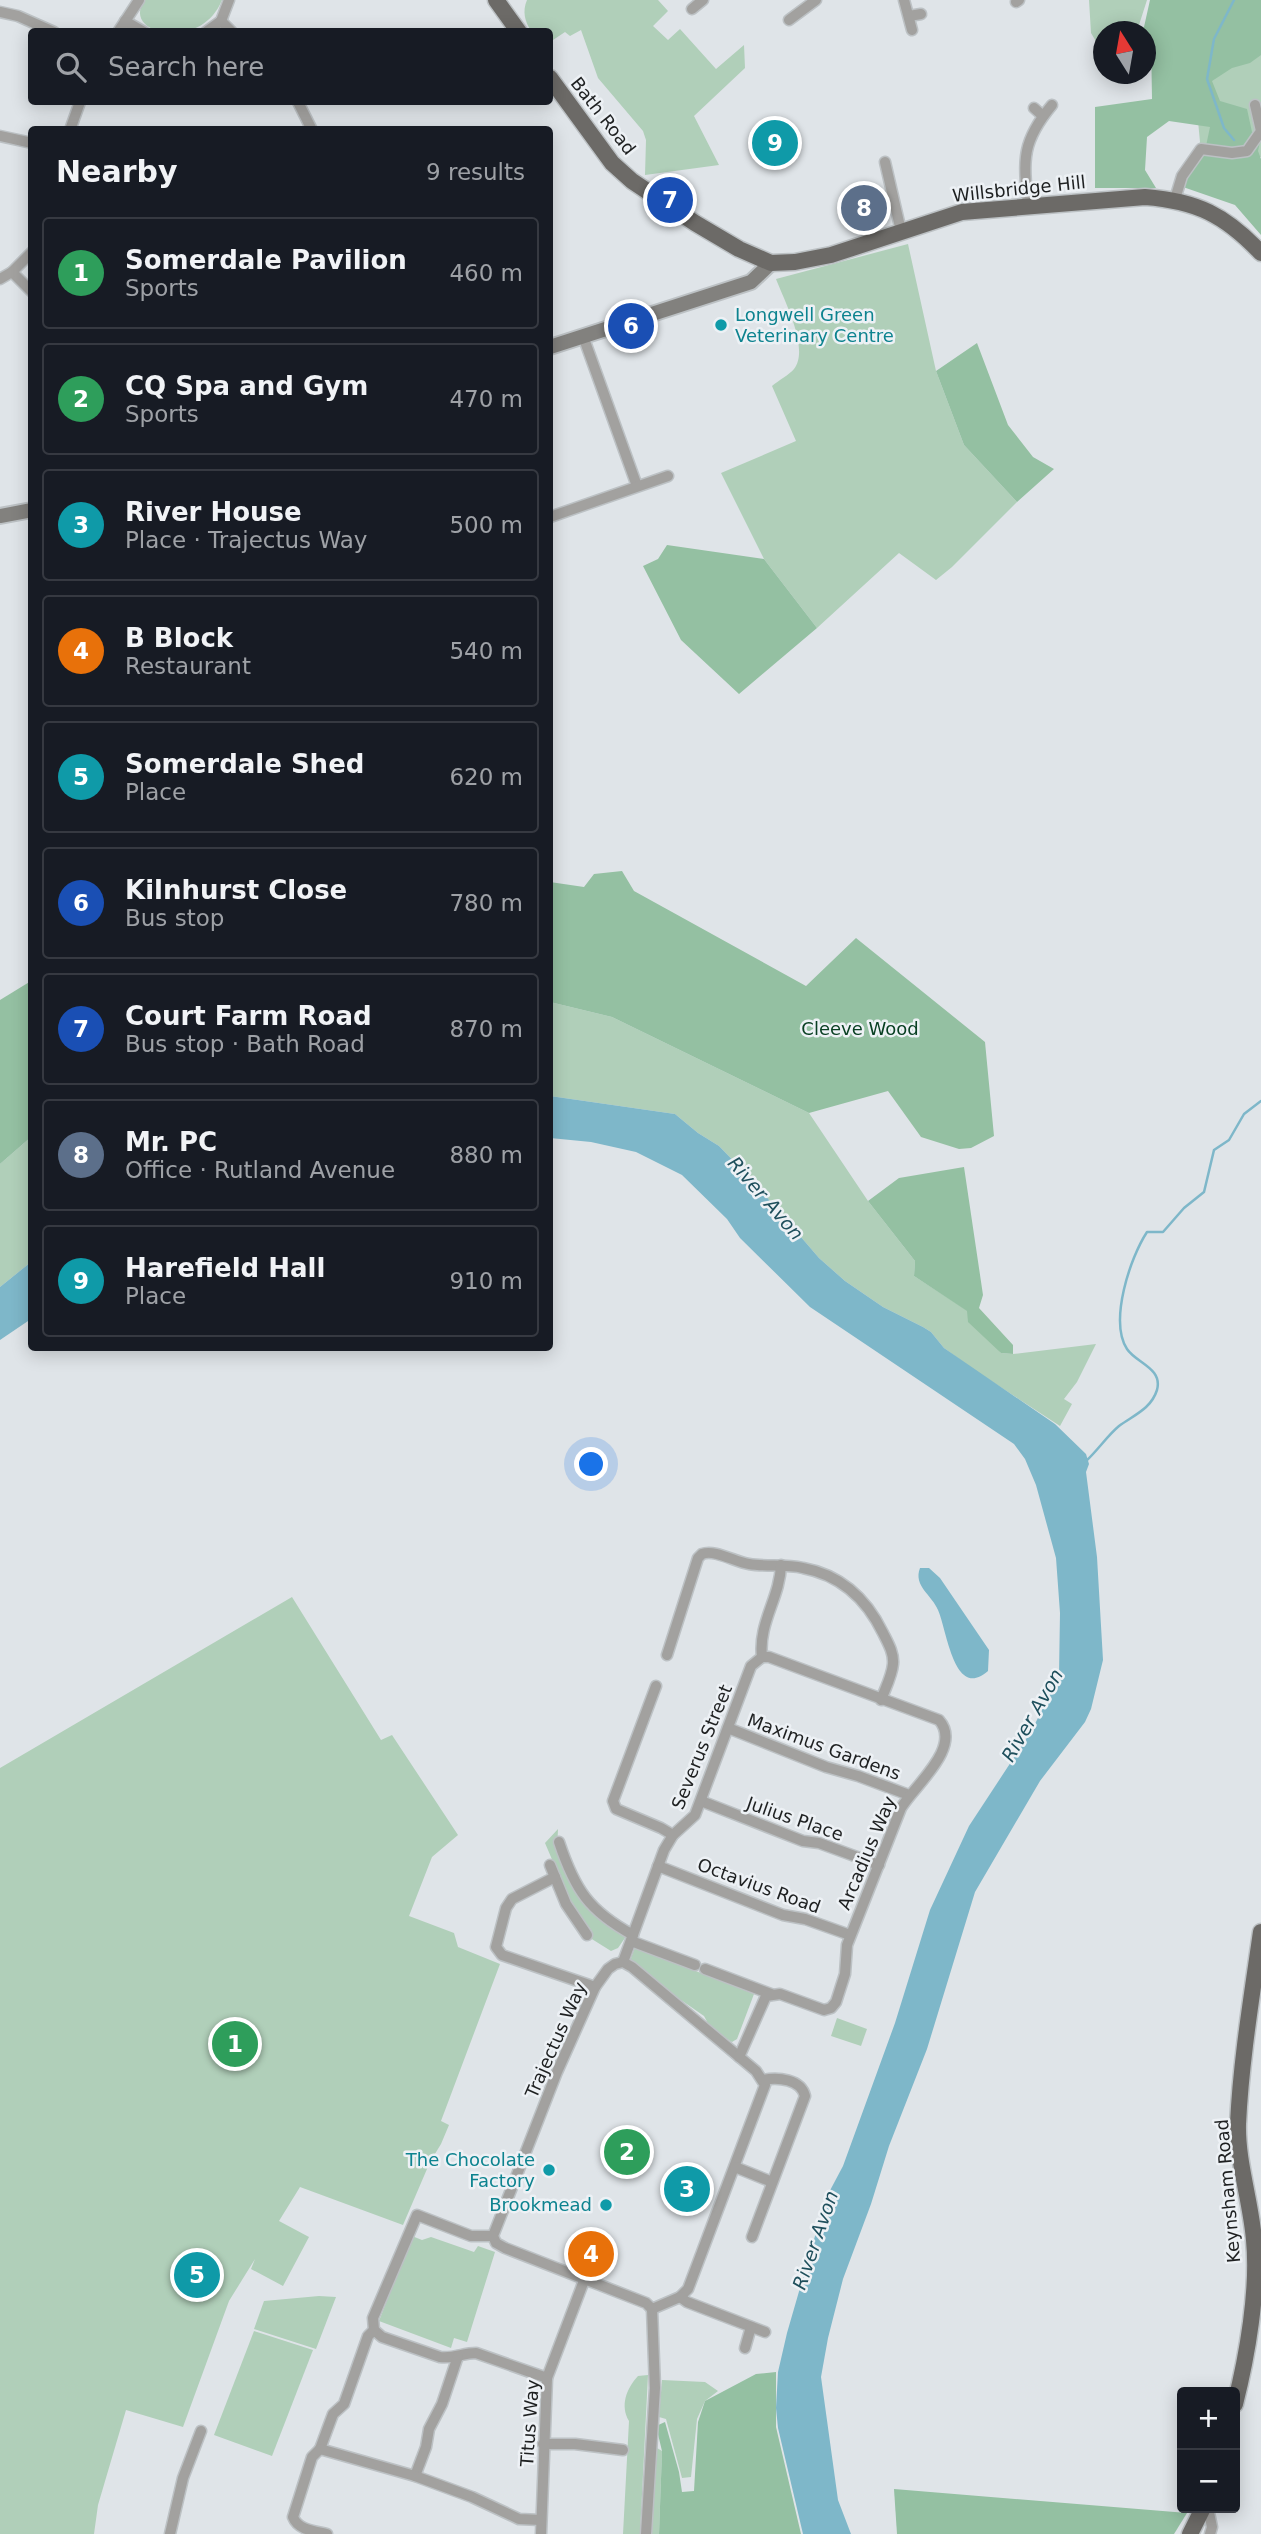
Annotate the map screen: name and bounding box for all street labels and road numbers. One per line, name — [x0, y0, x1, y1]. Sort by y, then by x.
street label: Bath Road — [567, 73, 640, 159]
street label: Willsbridge Hill — [951, 171, 1087, 206]
street label: Severus Street — [667, 1681, 736, 1812]
street label: Maximus Gardens — [745, 1709, 904, 1784]
street label: Julius Place — [743, 1792, 846, 1845]
street label: Arcadius Way — [833, 1792, 900, 1913]
street label: Octavius Road — [695, 1854, 824, 1918]
street label: Trajectus Way — [520, 1978, 591, 2102]
street label: Keynsham Road — [1211, 2118, 1244, 2264]
street label: Titus Way — [516, 2378, 543, 2468]

